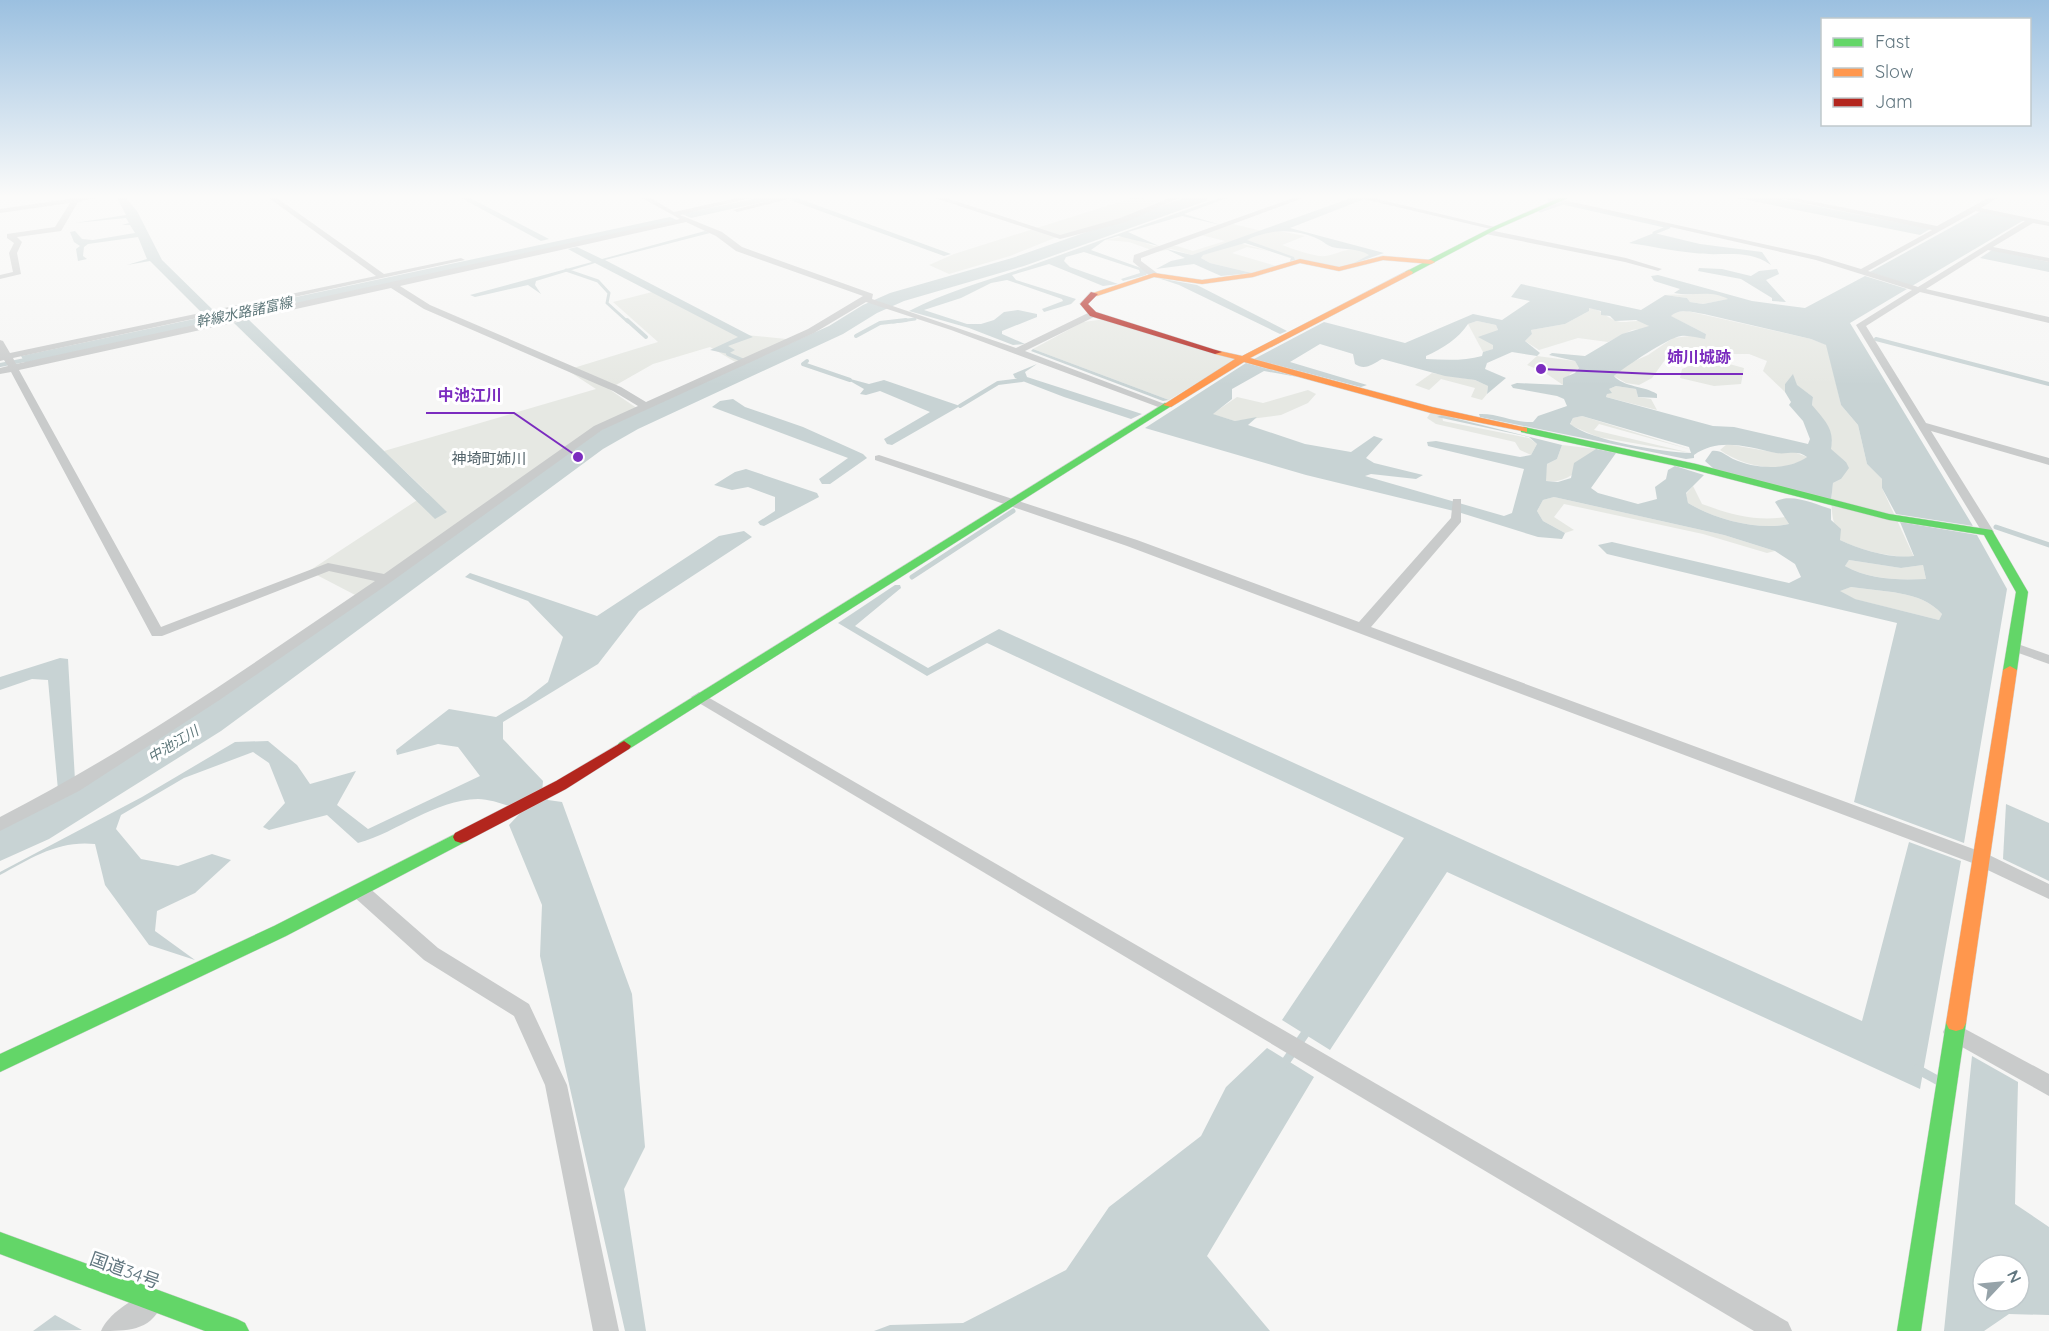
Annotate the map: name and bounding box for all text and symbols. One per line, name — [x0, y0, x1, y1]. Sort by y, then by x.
legend — [1821, 18, 2031, 126]
text: Fast — [1875, 30, 1910, 53]
text: Slow — [1875, 60, 1913, 83]
text: Jam — [1875, 90, 1913, 113]
water label: 幹線水路諸富線 — [194, 293, 296, 331]
callout: 姉川城跡 — [1655, 340, 1743, 374]
text: 姉川城跡 — [1667, 347, 1731, 367]
callout: 中池江川 — [426, 379, 514, 413]
text: 中池江川 — [438, 385, 502, 405]
district label: 神埼町姉川 — [451, 449, 527, 468]
water label: 中池江川 — [144, 721, 203, 766]
street label: 国道34号 — [87, 1247, 163, 1293]
north arrow — [1971, 1253, 2031, 1313]
text: N — [2003, 1267, 2026, 1286]

